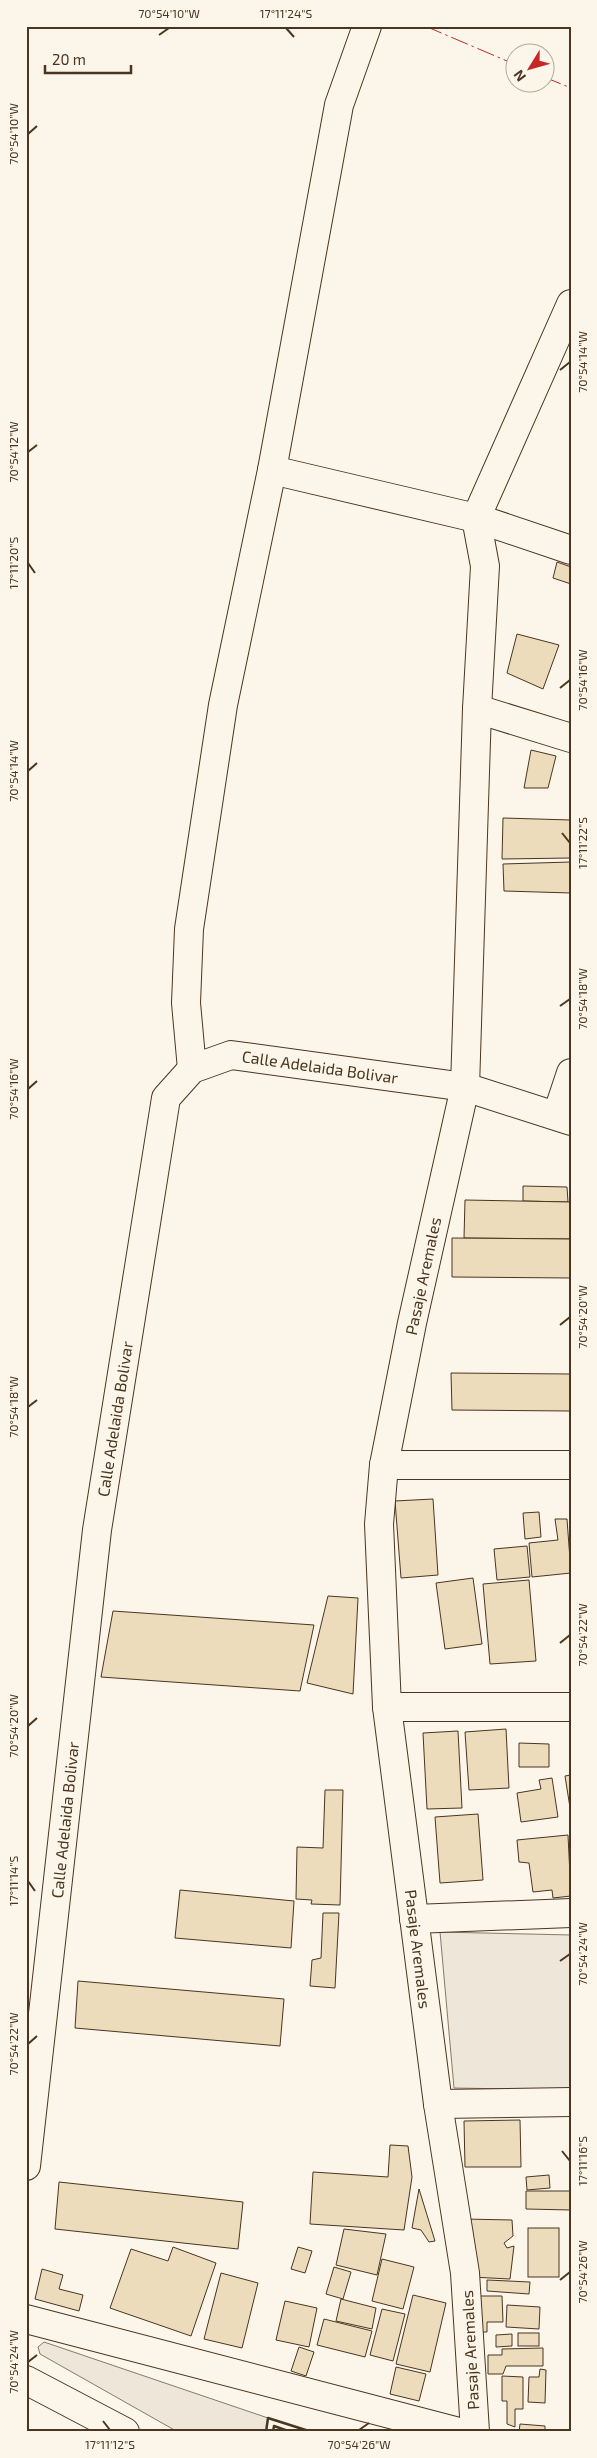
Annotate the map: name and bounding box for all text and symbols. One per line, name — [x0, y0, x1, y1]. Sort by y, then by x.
text: 70°54'10"W — [138, 6, 200, 20]
text: 17°11'24"S — [260, 6, 312, 20]
scale bar — [45, 42, 131, 74]
north arrow — [504, 42, 554, 92]
text: 20 m — [52, 50, 86, 68]
text: N — [509, 67, 529, 85]
text: 70°54'10"W — [6, 103, 20, 165]
text: 70°54'14"W — [575, 331, 589, 393]
text: 70°54'12"W — [6, 421, 20, 483]
text: 17°11'20"S — [6, 537, 20, 589]
text: 70°54'16"W — [575, 649, 589, 711]
text: 70°54'14"W — [6, 740, 20, 802]
text: 17°11'22"S — [575, 817, 589, 869]
text: 70°54'18"W — [575, 968, 589, 1030]
street label: Calle Adelaida Bolivar — [241, 1046, 400, 1087]
text: 70°54'16"W — [6, 1058, 20, 1120]
street label: Pasaje Aremales — [401, 1215, 445, 1337]
text: 70°54'20"W — [575, 1285, 589, 1349]
street label: Calle Adelaida Bolivar — [93, 1339, 136, 1498]
text: 70°54'18"W — [6, 1376, 20, 1438]
text: 70°54'22"W — [575, 1603, 589, 1667]
text: 70°54'20"W — [6, 1694, 20, 1758]
street label: Calle Adelaida Bolivar — [47, 1740, 82, 1899]
text: 17°11'14"S — [6, 1856, 20, 1906]
street label: Pasaje Aremales — [401, 1888, 435, 2010]
text: 70°54'24"W — [575, 1922, 589, 1986]
text: 70°54'22"W — [6, 2012, 20, 2076]
text: 17°11'16"S — [575, 2136, 589, 2186]
text: 70°54'26"W — [575, 2240, 589, 2304]
street label: Pasaje Aremales — [457, 2290, 483, 2410]
text: 70°54'24"W — [6, 2330, 20, 2394]
text: 17°11'12"S — [85, 2437, 135, 2451]
text: 70°54'26"W — [327, 2437, 391, 2451]

